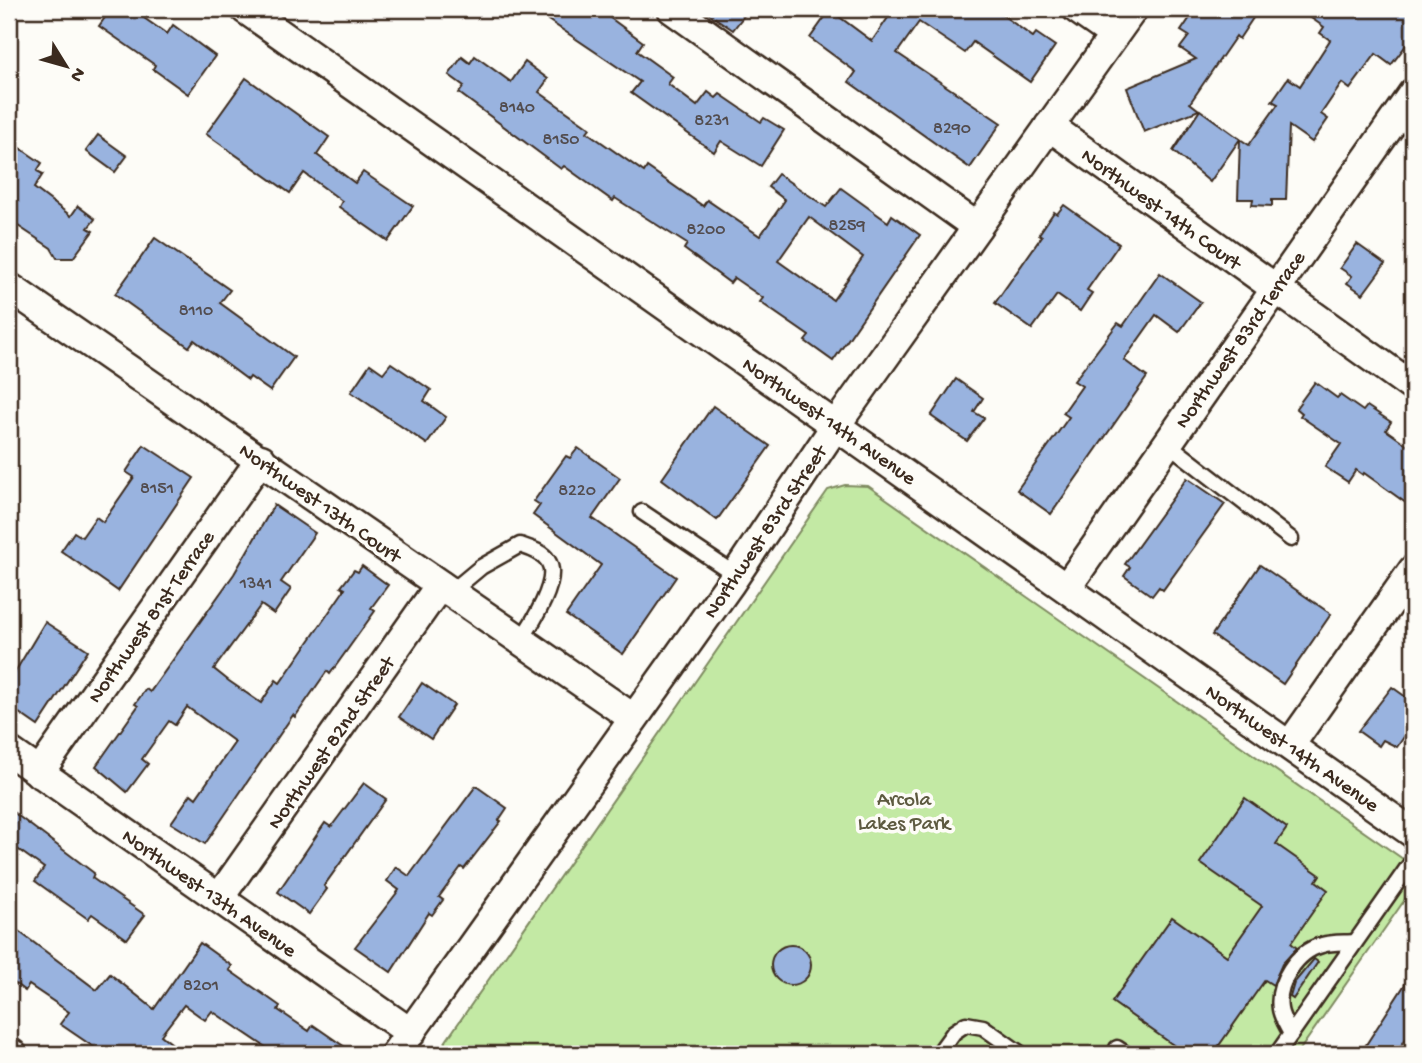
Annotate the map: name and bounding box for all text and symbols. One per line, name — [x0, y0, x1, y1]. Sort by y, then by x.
north arrow — [32, 32, 102, 102]
text: N — [64, 62, 90, 86]
house number: 8140 — [499, 98, 535, 119]
house number: 8231 — [694, 111, 730, 132]
house number: 8290 — [933, 119, 971, 140]
house number: 8150 — [543, 130, 579, 151]
street label: Northwest 14th Court — [1075, 144, 1247, 279]
house number: 8259 — [828, 216, 866, 237]
house number: 8200 — [686, 220, 726, 241]
street label: Northwest 83rd Terrace — [1171, 247, 1313, 435]
house number: 8110 — [179, 301, 213, 322]
street label: Northwest 14th Avenue — [736, 353, 921, 493]
street label: Northwest 13th Court — [233, 439, 407, 572]
street label: Northwest 83rd Street — [700, 440, 835, 624]
house number: 8151 — [140, 479, 174, 500]
house number: 8220 — [558, 481, 596, 502]
street label: Northwest 81st Terrace — [84, 526, 223, 709]
house number: 1341 — [239, 574, 272, 595]
street label: Northwest 82nd Street — [264, 651, 403, 835]
street label: Northwest 14th Avenue — [1199, 680, 1384, 820]
park label: Arcola Lakes Park — [858, 789, 953, 838]
street label: Northwest 13th Avenue — [116, 825, 301, 965]
house number: 8201 — [183, 976, 219, 997]

